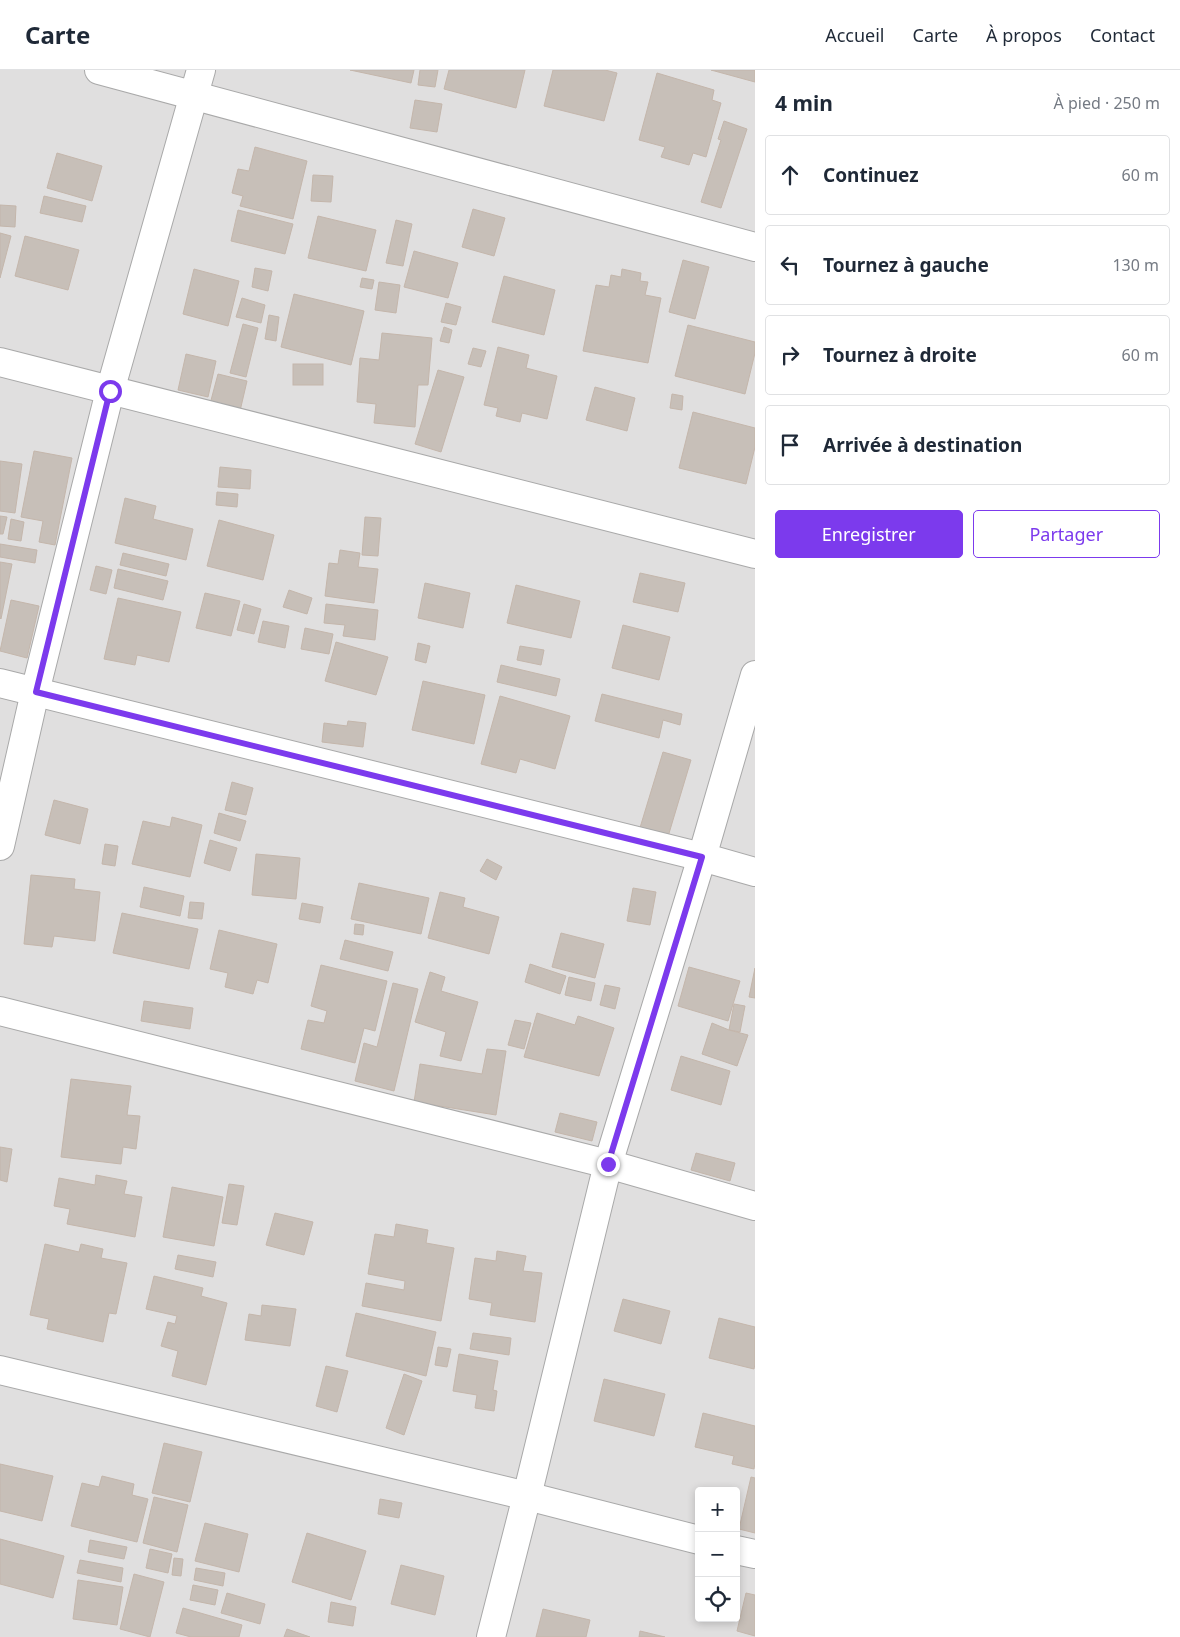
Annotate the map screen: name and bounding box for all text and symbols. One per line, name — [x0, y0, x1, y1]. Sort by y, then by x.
text: Carte — [25, 18, 90, 51]
text: Accueil — [825, 23, 885, 47]
text: Carte — [913, 23, 958, 47]
text: À propos — [986, 23, 1062, 47]
text: Contact — [1090, 23, 1155, 47]
text: 4 min — [775, 89, 833, 117]
text: À pied · 250 m — [1054, 92, 1160, 114]
icon: ahead — [776, 161, 804, 189]
text: Continuez — [823, 162, 919, 188]
text: 60 m — [1122, 164, 1159, 186]
icon: left — [776, 251, 804, 279]
text: Tournez à gauche — [823, 252, 989, 278]
text: 130 m — [1112, 254, 1159, 276]
icon: right — [776, 341, 804, 369]
text: Tournez à droite — [823, 342, 977, 368]
text: 60 m — [1122, 344, 1159, 366]
route start — [99, 380, 122, 403]
icon: arrive — [776, 431, 804, 459]
text: Arrivée à destination — [823, 432, 1022, 458]
button: Enregistrer — [775, 510, 963, 558]
button: Partager — [973, 510, 1160, 558]
route end — [597, 1153, 620, 1176]
map controls — [695, 1487, 740, 1622]
button: + — [695, 1487, 740, 1532]
button: − — [695, 1532, 740, 1577]
button: locate — [695, 1577, 740, 1622]

